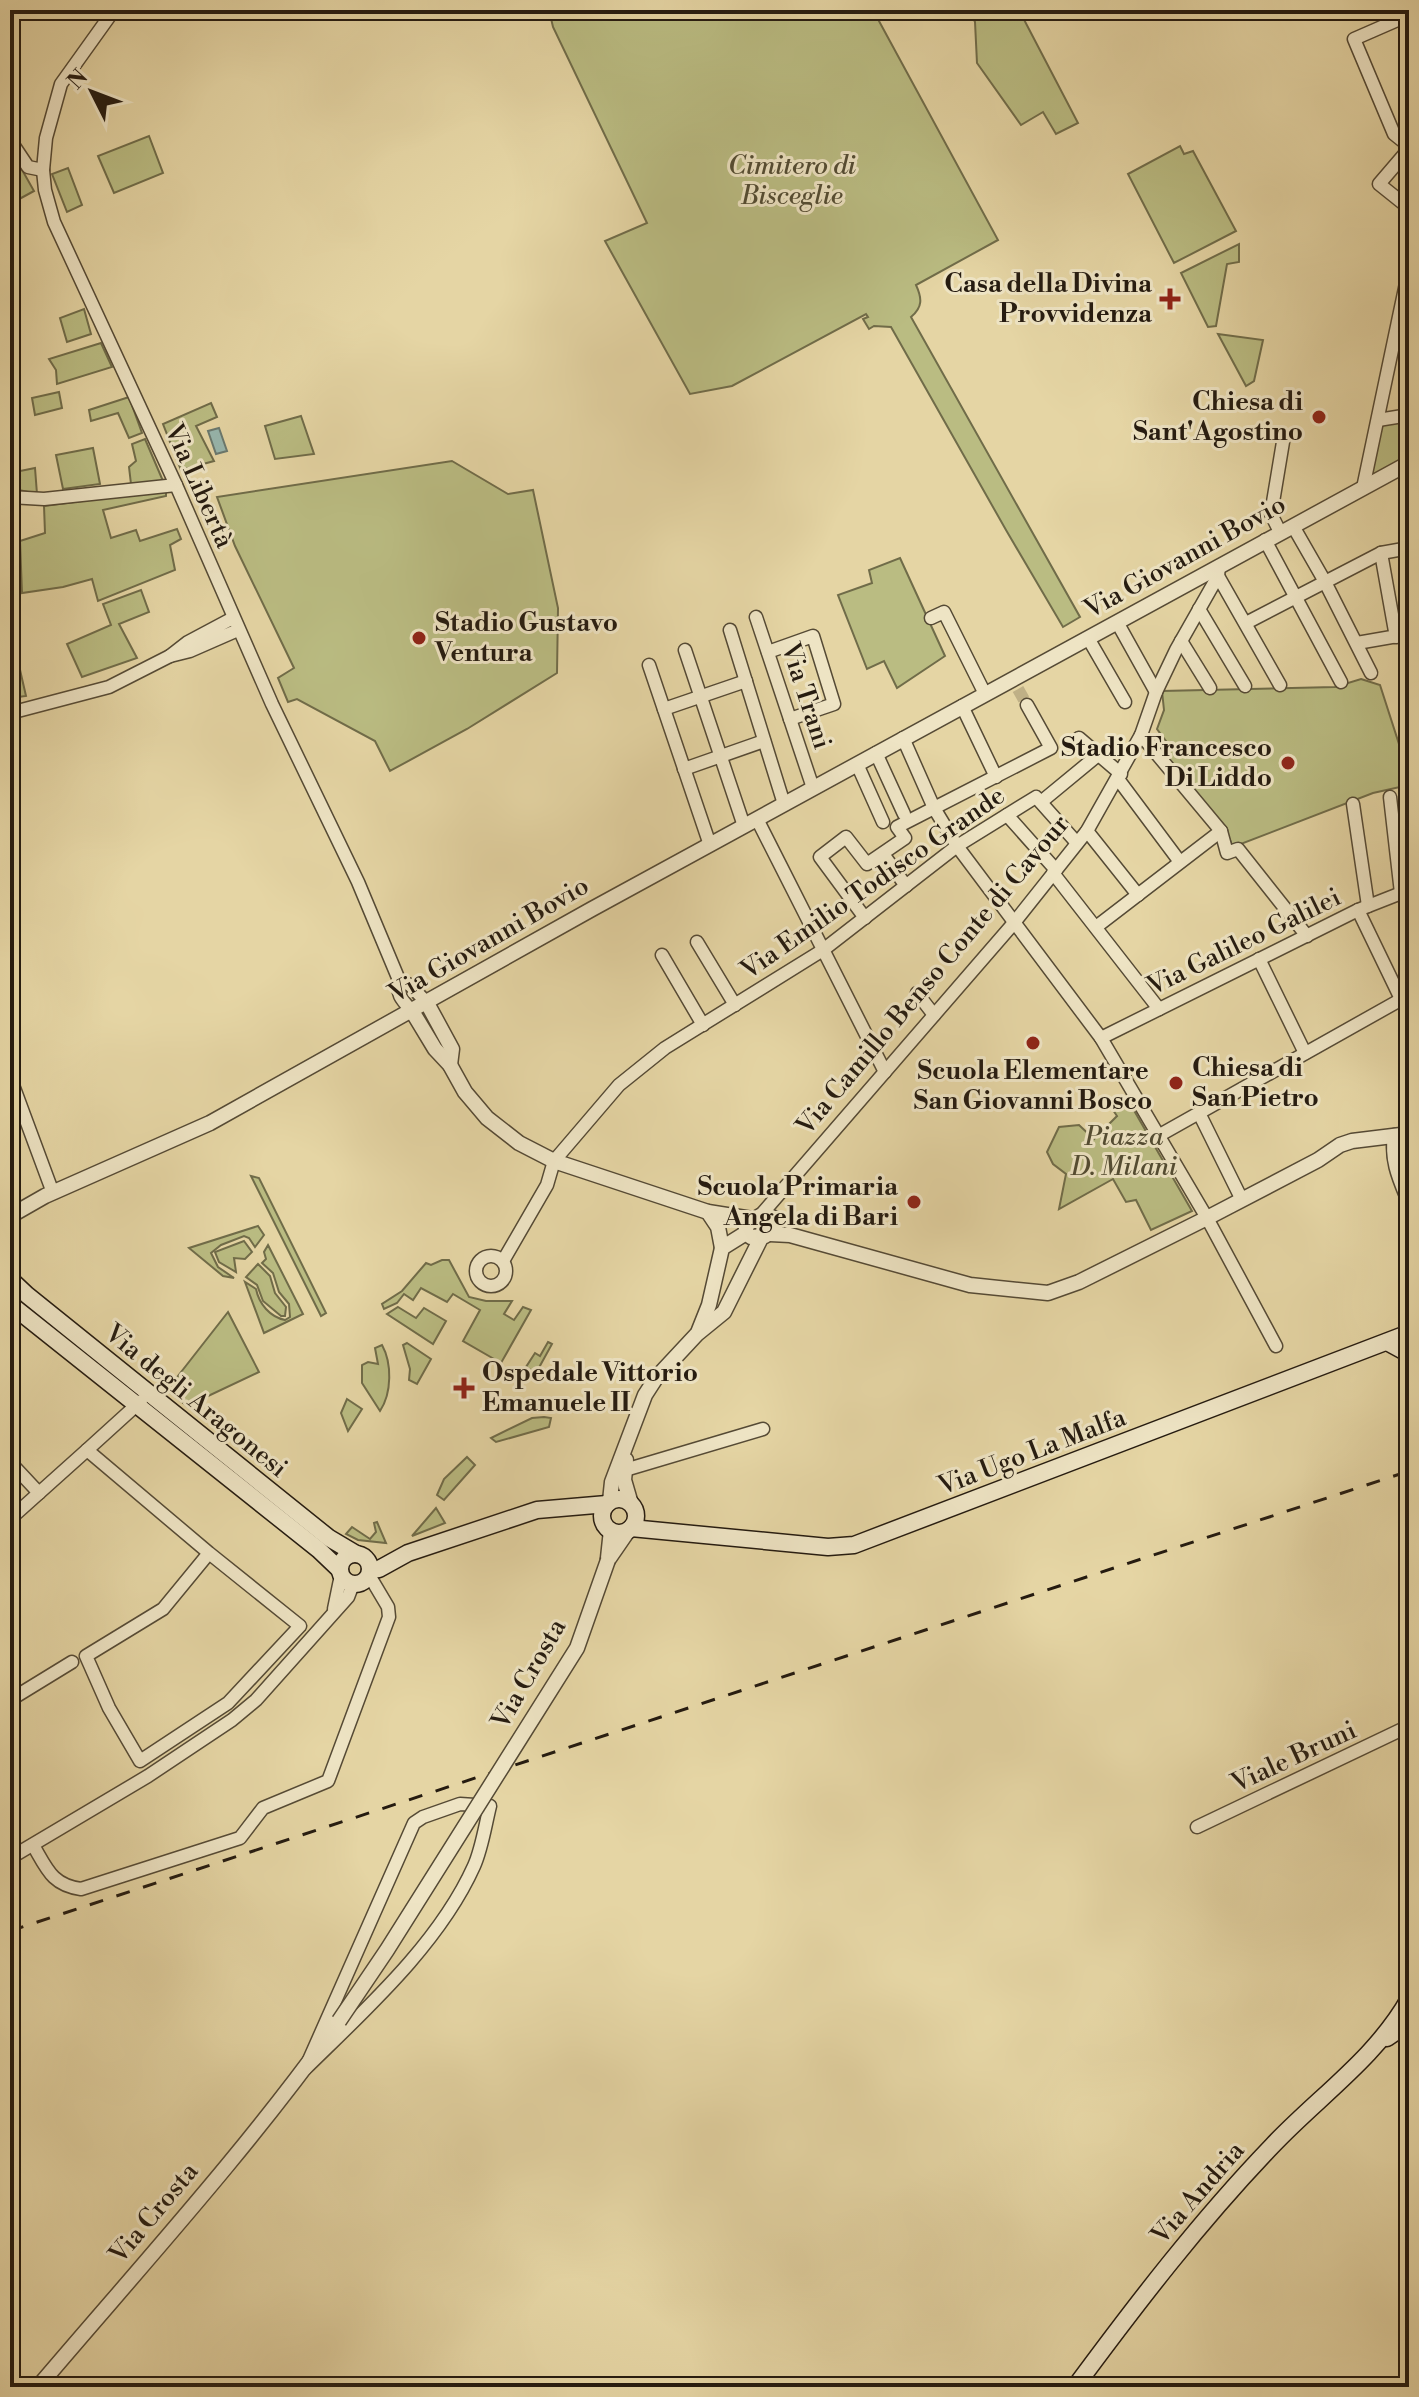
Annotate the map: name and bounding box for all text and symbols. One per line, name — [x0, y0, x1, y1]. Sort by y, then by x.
north arrow — [52, 52, 132, 132]
text: N — [62, 64, 95, 95]
park label: Cimitero di Bisceglie — [728, 150, 857, 212]
place label: Casa della Divina Provvidenza — [944, 268, 1153, 330]
marker: Casa della Divina Provvidenza — [1159, 288, 1181, 310]
place label: Chiesa di Sant'Agostino — [1133, 386, 1303, 448]
marker: Chiesa di Sant'Agostino — [1310, 408, 1328, 426]
street label: Via Libertà — [157, 418, 241, 554]
street label: Via Giovanni Bovio — [1078, 488, 1291, 626]
place label: Stadio Gustavo Ventura — [434, 607, 618, 669]
marker: Stadio Gustavo Ventura — [410, 629, 428, 647]
street label: Via Trani — [774, 638, 838, 753]
place label: Stadio Francesco Di Liddo — [1061, 732, 1272, 794]
marker: Stadio Francesco Di Liddo — [1279, 754, 1297, 772]
street label: Via Emilio Todisco Grande — [734, 780, 1011, 987]
street label: Via Camillo Benso Conte di Cavour — [789, 808, 1076, 1142]
street label: Via Giovanni Bovio — [382, 870, 595, 1011]
street label: Via Galileo Galilei — [1141, 881, 1346, 1003]
marker: Scuola Elementare San Giovanni Bosco — [1024, 1034, 1042, 1052]
place label: Chiesa di San Pietro — [1192, 1052, 1319, 1114]
place label: Scuola Elementare San Giovanni Bosco — [914, 1055, 1152, 1117]
marker: Chiesa di San Pietro — [1167, 1074, 1185, 1092]
park label: Piazza D. Milani — [1070, 1121, 1178, 1183]
place label: Scuola Primaria Angela di Bari — [698, 1171, 899, 1233]
marker: Scuola Primaria Angela di Bari — [905, 1193, 923, 1211]
street label: Via degli Aragonesi — [97, 1317, 294, 1485]
place label: Ospedale Vittorio Emanuele II — [482, 1357, 698, 1419]
marker: Ospedale Vittorio Emanuele II — [453, 1377, 475, 1399]
street label: Via Ugo La Malfa — [933, 1401, 1131, 1503]
street label: Via Crosta — [484, 1612, 574, 1736]
street label: Viale Bruni — [1226, 1714, 1362, 1800]
street label: Via Andria — [1144, 2134, 1252, 2252]
street label: Via Crosta — [102, 2155, 206, 2271]

